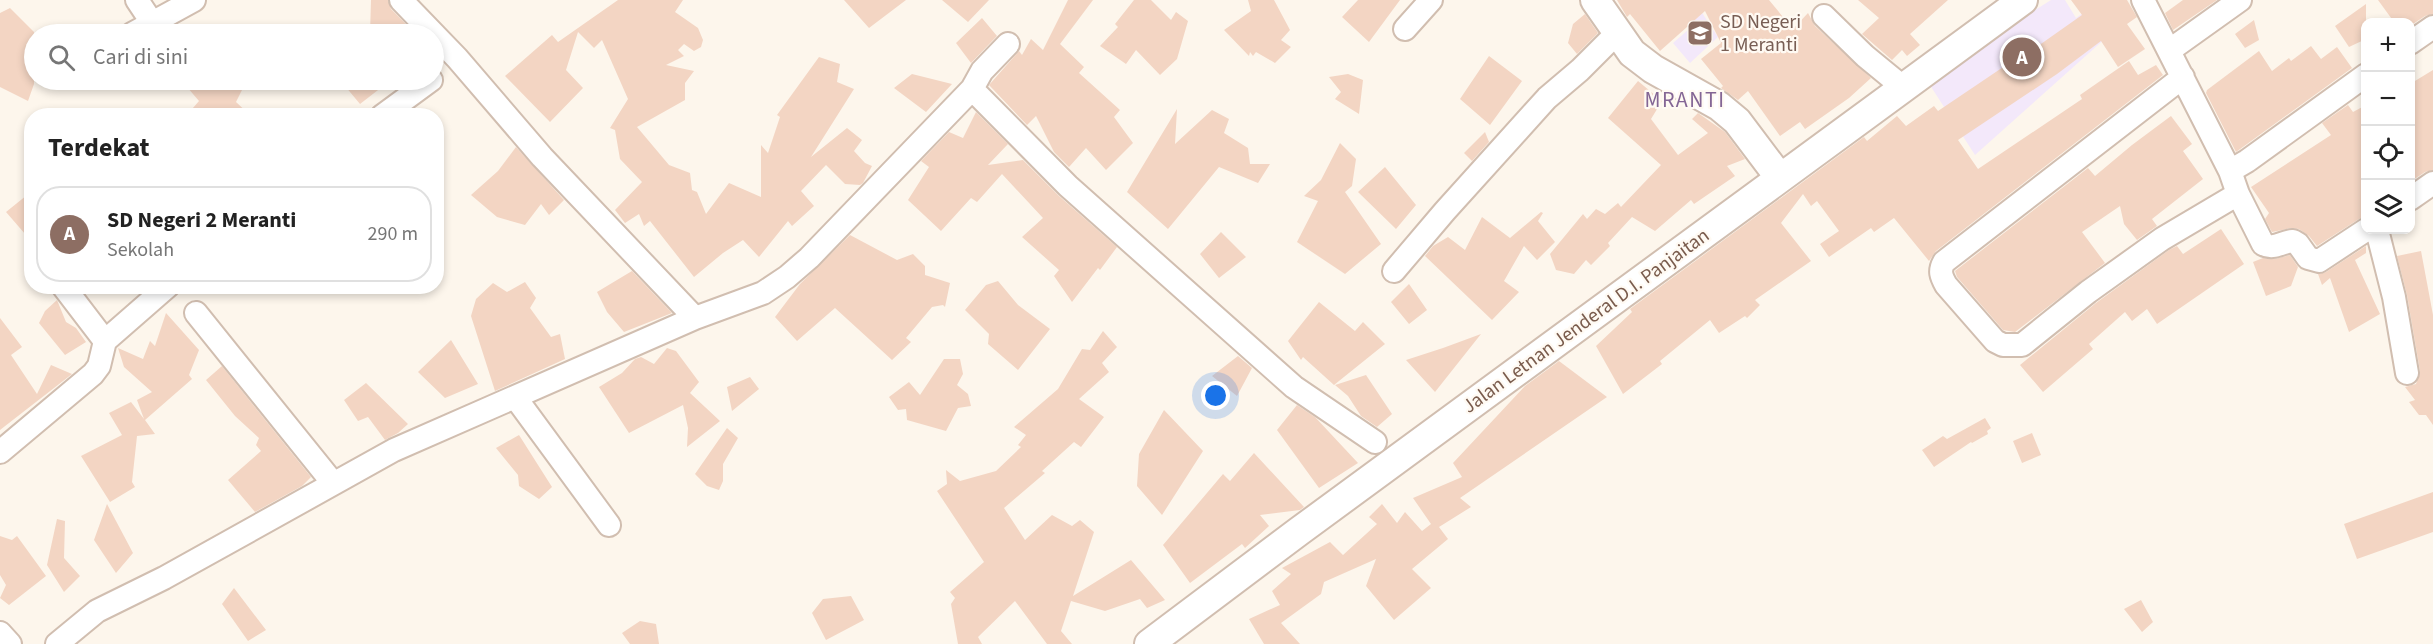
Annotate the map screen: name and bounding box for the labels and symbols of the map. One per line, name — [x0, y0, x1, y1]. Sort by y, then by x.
place label: SD Negeri 1 Meranti — [1720, 8, 1801, 59]
school or university icon: SD Negeri 1 Meranti — [1685, 18, 1715, 48]
pin: A — [2002, 34, 2042, 80]
district label: MRANTI — [1644, 84, 1726, 116]
street label: Jalan Letnan Jenderal D.I. Panjaitan — [1457, 222, 1715, 420]
your location — [1201, 381, 1230, 410]

